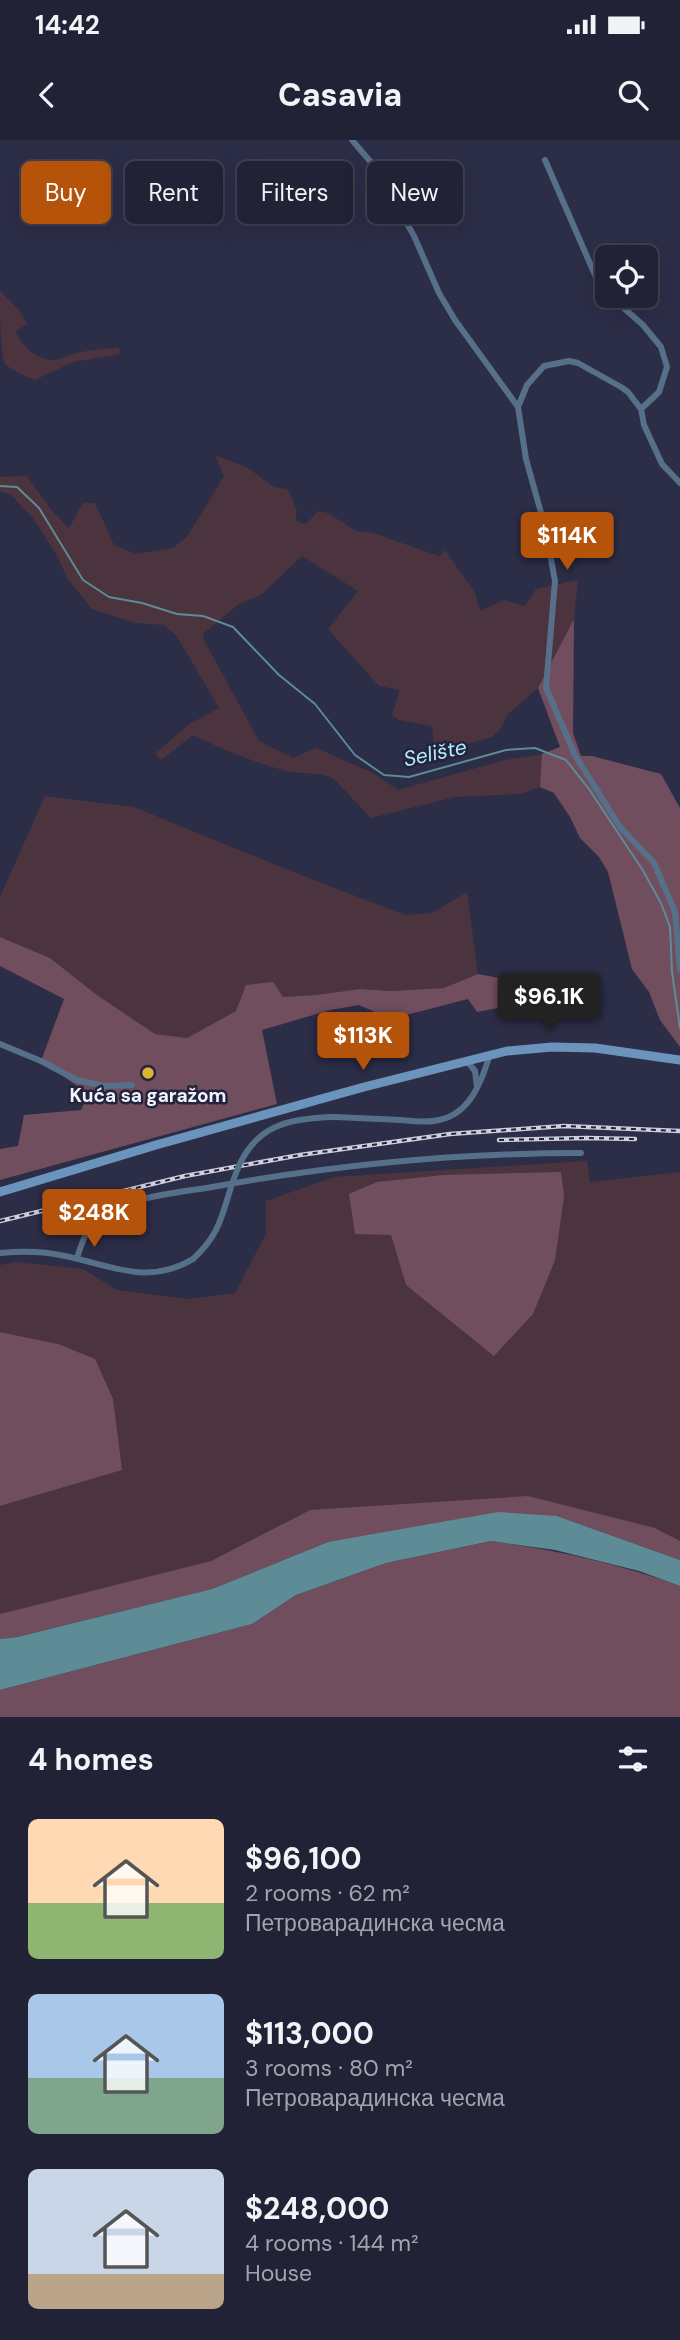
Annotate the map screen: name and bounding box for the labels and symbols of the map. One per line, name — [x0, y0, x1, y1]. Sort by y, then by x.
pin: $114K — [518, 512, 616, 572]
water label: Selište — [401, 733, 469, 773]
pin: $96.1K — [492, 974, 606, 1033]
pin: $113K — [314, 1012, 412, 1072]
marker: Kuća sa garažom — [140, 1065, 156, 1081]
place label: Kuća sa garažom — [70, 1083, 226, 1108]
pin: $248K — [45, 1190, 143, 1249]

